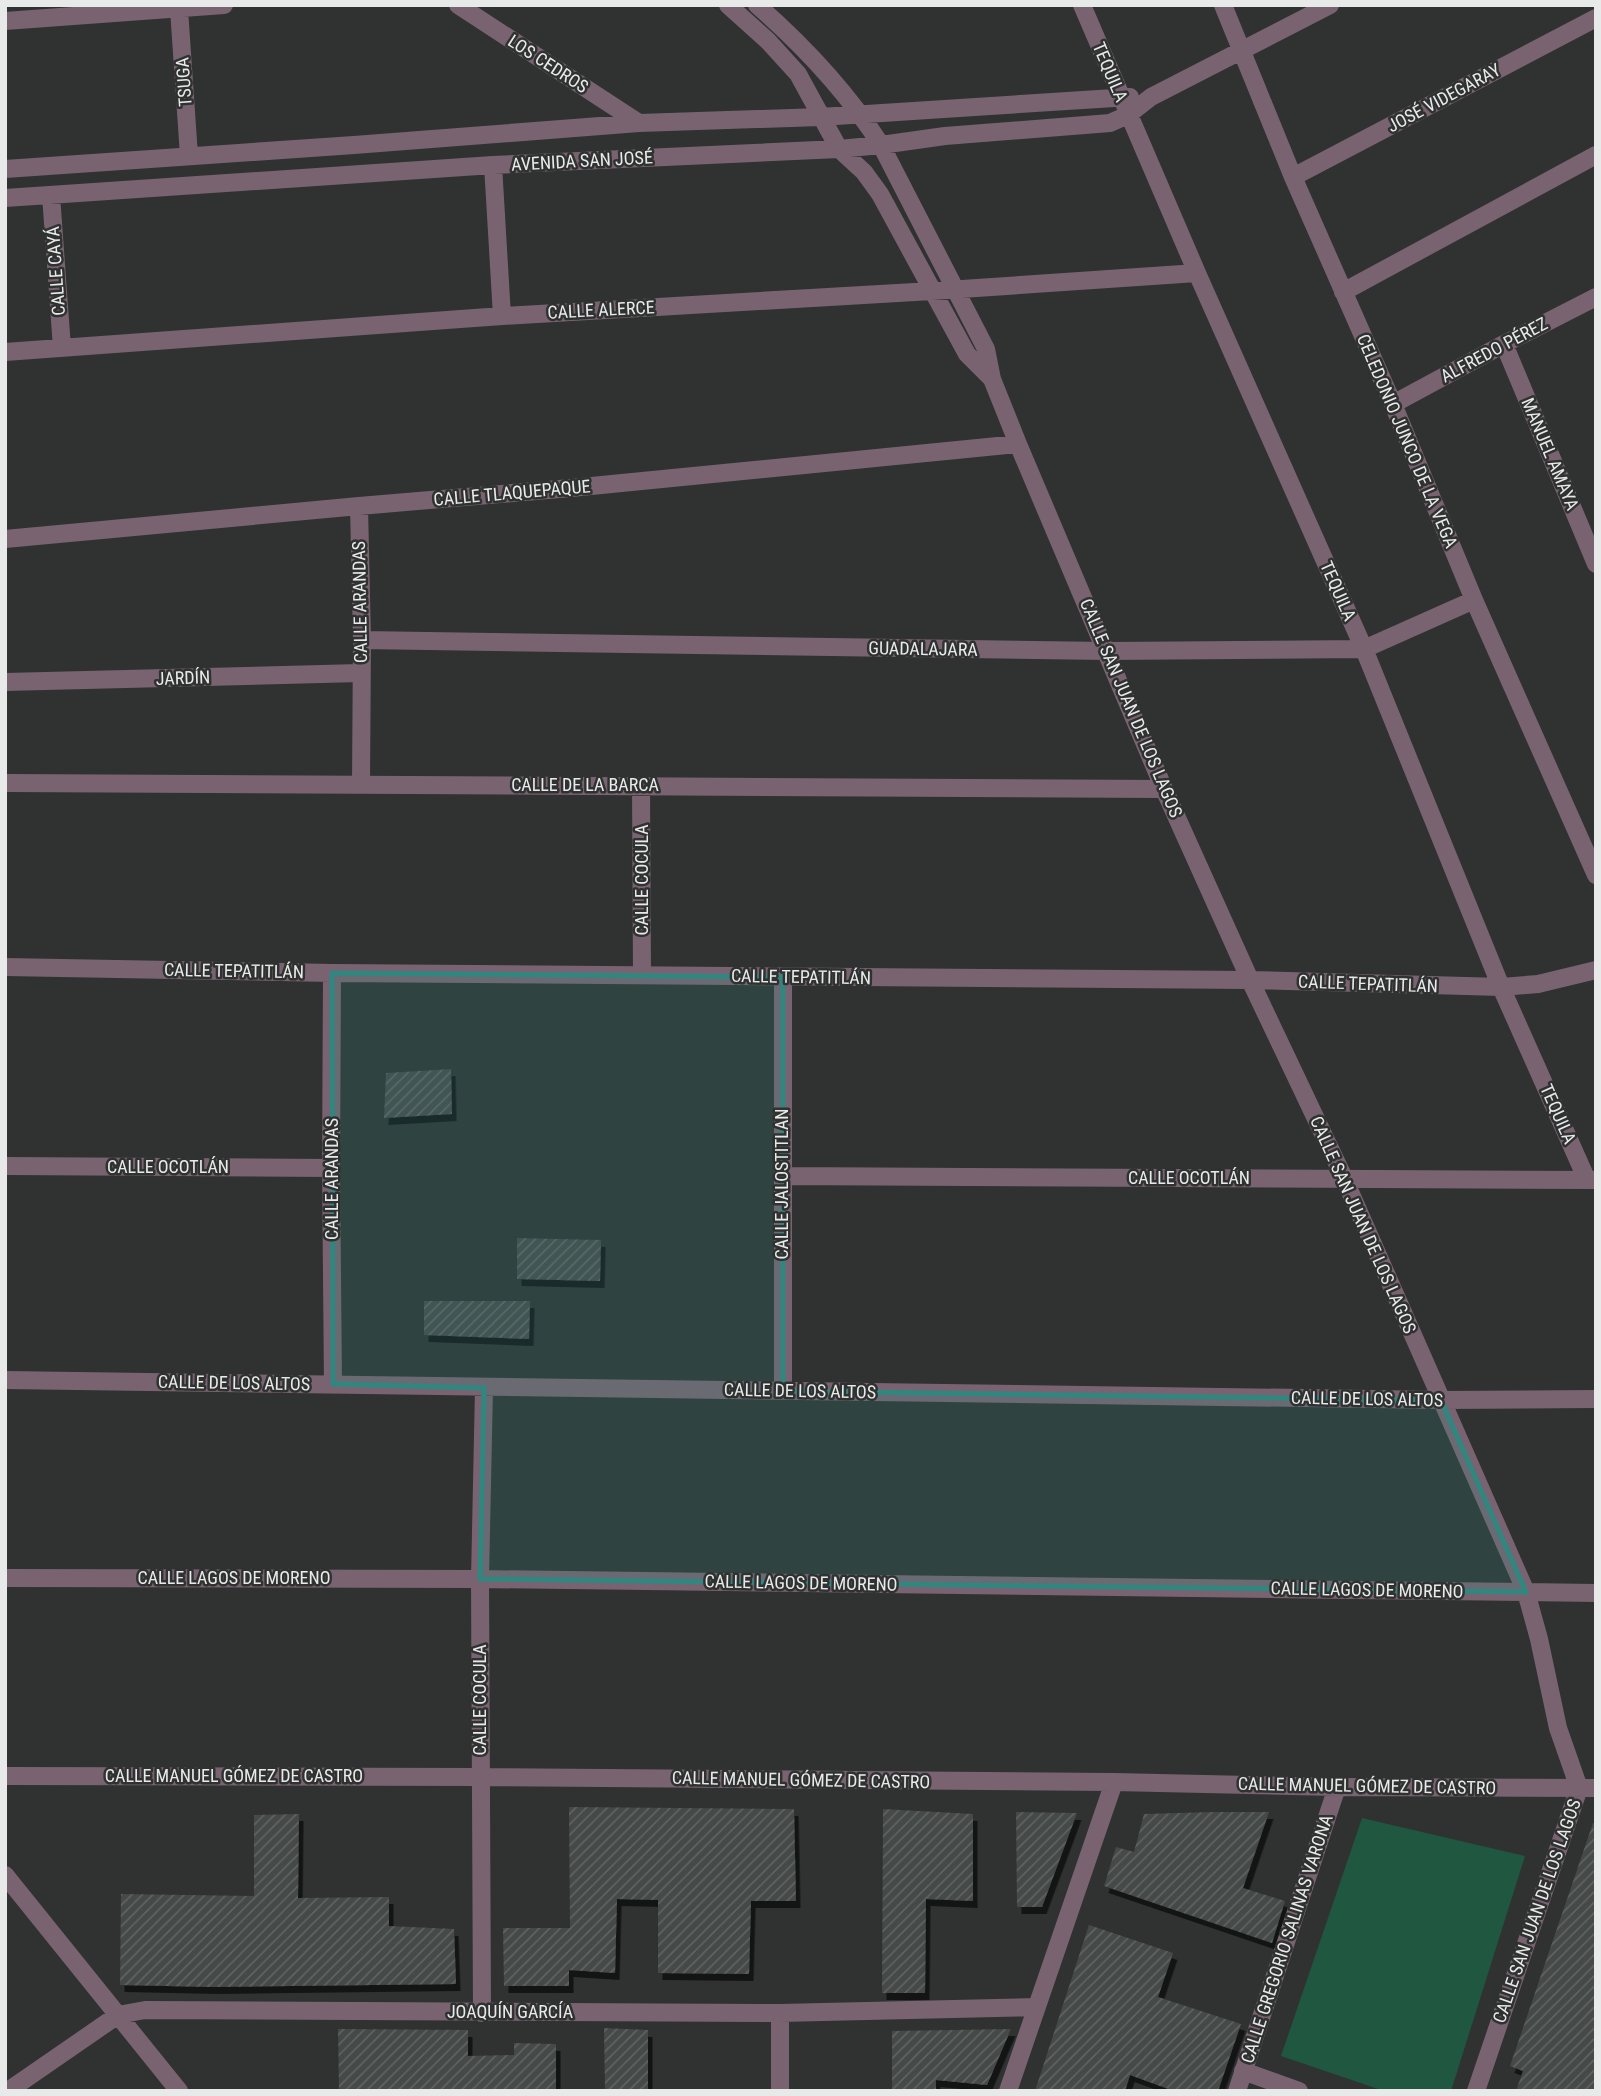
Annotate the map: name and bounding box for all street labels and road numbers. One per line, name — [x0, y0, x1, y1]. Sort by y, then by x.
street label: LOS CEDROS — [504, 30, 592, 97]
street label: TEQUILA — [1089, 39, 1133, 105]
street label: TSUGA — [171, 56, 196, 108]
street label: JOSÉ VIDEGARAY — [1384, 59, 1504, 136]
street label: AVENIDA SAN JOSÉ — [511, 146, 653, 175]
street label: CALLE CAYÁ — [42, 225, 69, 316]
street label: CALLE ALERCE — [547, 296, 655, 323]
street label: ALFREDO PÉREZ — [1437, 313, 1551, 387]
street label: CELEDONIO JUNCO DE LA VEGA — [1353, 331, 1462, 551]
street label: MANUEL AMAYA — [1517, 395, 1584, 514]
street label: CALLE TLAQUEPAQUE — [433, 475, 591, 510]
street label: CALLE ARANDAS — [348, 541, 371, 663]
street label: TEQUILA — [1316, 558, 1361, 624]
street label: CALLE SAN JUAN DE LOS LAGOS — [1076, 595, 1187, 820]
street label: GUADALAJARA — [868, 637, 978, 660]
street label: JARDÍN — [155, 666, 211, 689]
street label: CALLE DE LA BARCA — [511, 774, 659, 795]
street label: CALLE COCULA — [631, 824, 652, 936]
street label: CALLE TEPATITLÁN — [164, 959, 304, 982]
street label: CALLE TEPATITLÁN — [731, 965, 871, 988]
street label: CALLE TEPATITLÁN — [1298, 971, 1438, 996]
street label: TEQUILA — [1536, 1081, 1581, 1147]
street label: CALLE JALOSTITLAN — [771, 1108, 792, 1260]
street label: CALLE SAN JUAN DE LOS LAGOS — [1306, 1113, 1421, 1337]
street label: CALLE ARANDAS — [321, 1118, 342, 1240]
street label: CALLE OCOTLÁN — [107, 1156, 229, 1177]
street label: CALLE OCOTLÁN — [1128, 1167, 1250, 1188]
street label: CALLE DE LOS ALTOS — [158, 1371, 310, 1394]
street label: CALLE DE LOS ALTOS — [724, 1379, 876, 1402]
street label: CALLE DE LOS ALTOS — [1291, 1387, 1443, 1410]
street label: CALLE LAGOS DE MORENO — [138, 1567, 330, 1588]
street label: CALLE LAGOS DE MORENO — [704, 1570, 898, 1595]
street label: CALLE LAGOS DE MORENO — [1270, 1577, 1464, 1602]
street label: CALLE COCULA — [469, 1644, 490, 1756]
street label: CALLE MANUEL GÓMEZ DE CASTRO — [105, 1765, 363, 1786]
street label: CALLE MANUEL GÓMEZ DE CASTRO — [672, 1767, 930, 1792]
street label: CALLE MANUEL GÓMEZ DE CASTRO — [1238, 1773, 1496, 1798]
street label: CALLE SAN JUAN DE LOS LAGOS — [1488, 1796, 1585, 2026]
street label: CALLE GREGORIO SALINAS VARONA — [1236, 1811, 1337, 2066]
street label: JOAQUÍN GARCÍA — [447, 2001, 574, 2022]

